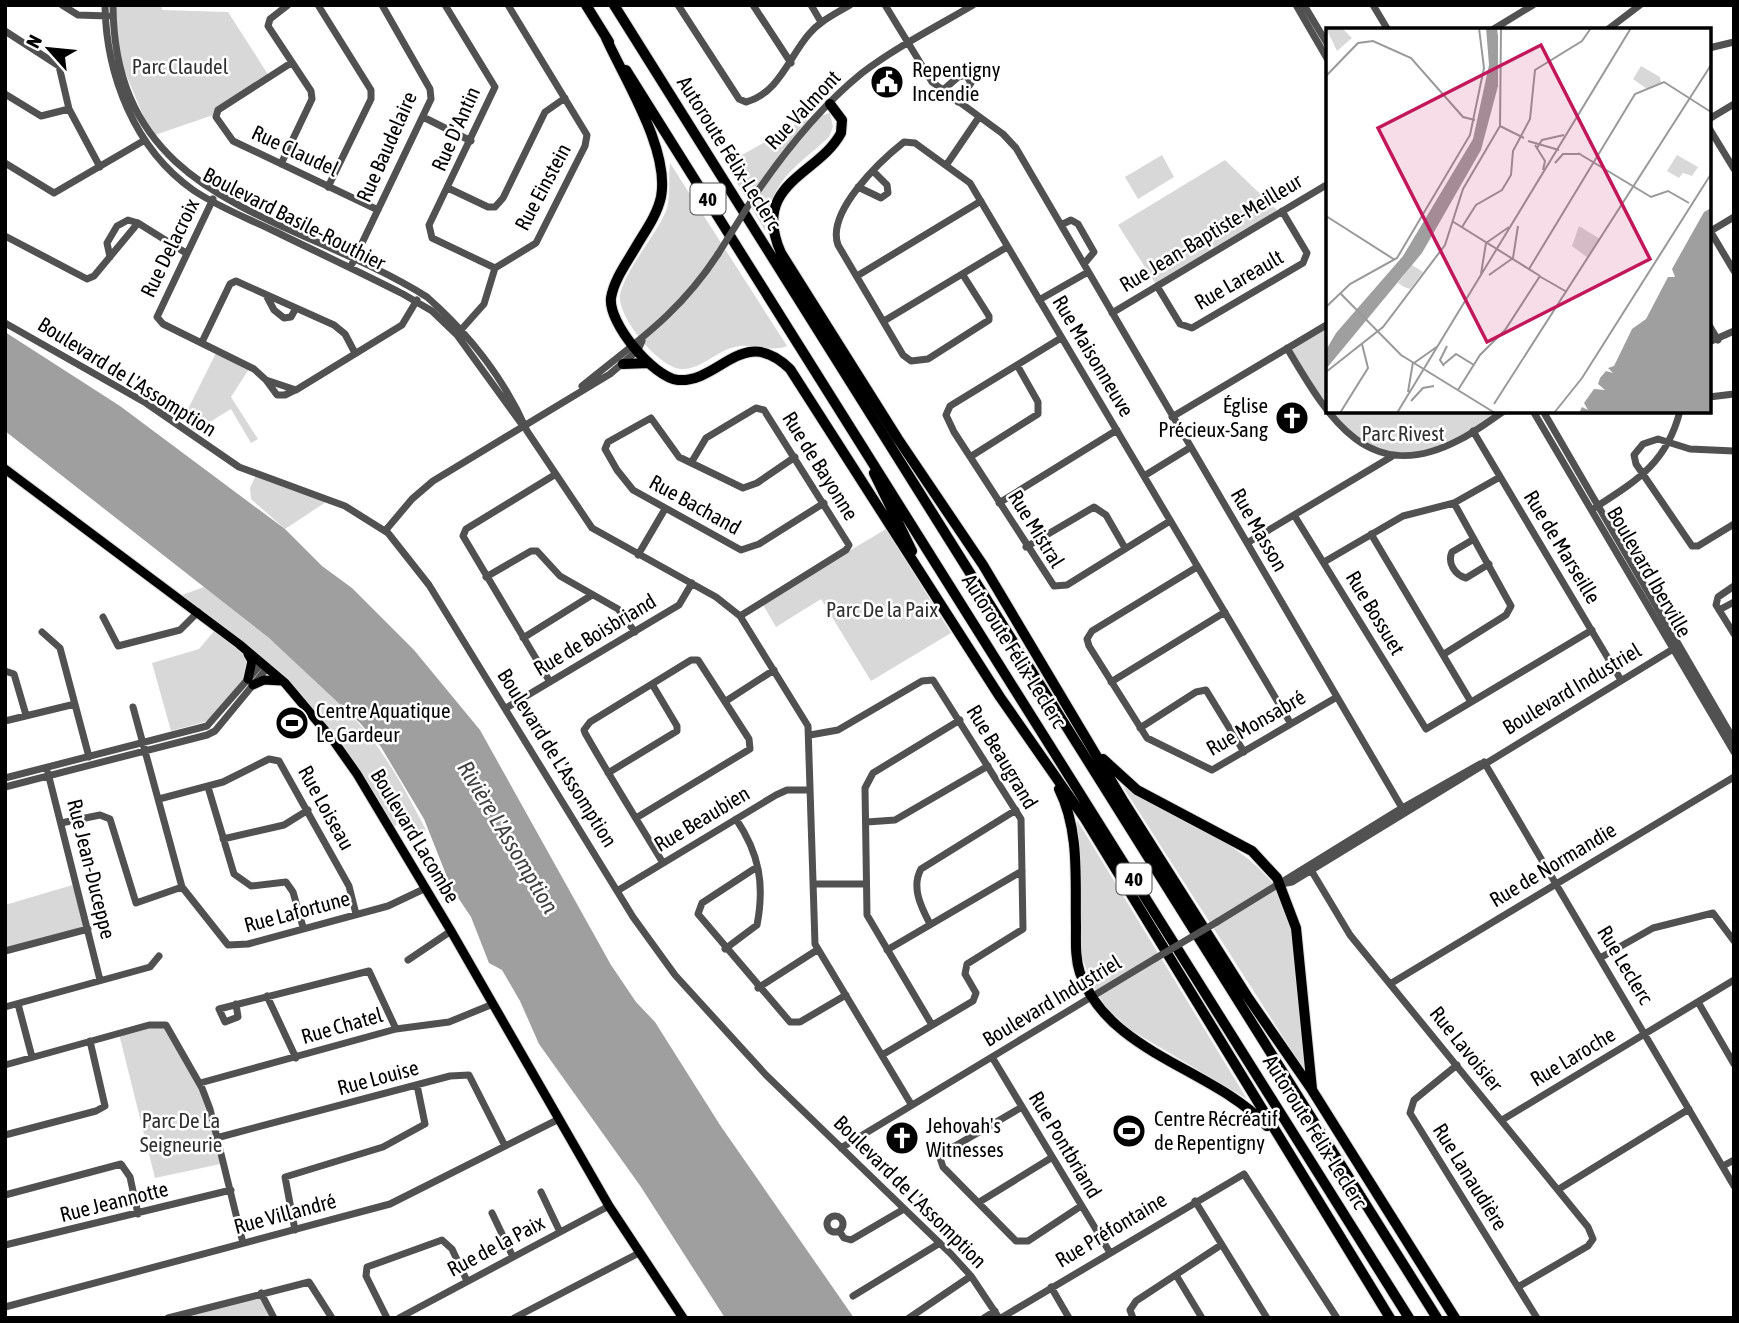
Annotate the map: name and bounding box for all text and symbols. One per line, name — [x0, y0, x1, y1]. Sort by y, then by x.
north arrow — [14, 14, 84, 84]
inset map — [1326, 28, 1711, 413]
text: N — [22, 31, 46, 51]
park label: Parc Claudel — [132, 54, 229, 78]
place label: Repentigny Incendie — [912, 57, 1001, 105]
public building icon: Repentigny Incendie — [868, 63, 906, 101]
street label: Rue Valmont — [760, 65, 845, 154]
street label: Autoroute Félix-Leclerc — [673, 71, 787, 234]
street label: Rue D'Antin — [426, 83, 484, 174]
street label: Rue Baudelaire — [351, 88, 421, 206]
street label: Rue Claudel — [248, 120, 343, 181]
street label: Rue Einstein — [509, 139, 575, 234]
street label: Boulevard Basile-Routhier — [199, 162, 390, 275]
street label: Rue Jean-Baptiste-Meilleur — [1115, 168, 1307, 296]
road number: 40 — [690, 183, 726, 214]
street label: Rue Delacroix — [135, 194, 204, 301]
street label: Rue Lareault — [1190, 244, 1287, 314]
street label: Rue Maisonneuve — [1048, 291, 1139, 420]
street label: Boulevard de L'Assomption — [34, 311, 221, 441]
place label: Église Précieux-Sang — [1158, 393, 1268, 441]
church icon: Église Précieux-Sang — [1273, 399, 1311, 437]
street label: Rue de Bayonne — [778, 407, 864, 524]
park label: Parc Rivest — [1361, 421, 1445, 445]
street label: Rue Bachand — [646, 469, 745, 539]
street label: Rue Masson — [1227, 484, 1293, 575]
street label: Rue Mistral — [1004, 485, 1070, 572]
street label: Rue de Marseille — [1520, 486, 1606, 607]
street label: Boulevard Iberville — [1603, 502, 1697, 641]
street label: Rue Bossuet — [1342, 566, 1410, 659]
street label: Autoroute Félix-Leclerc — [958, 569, 1072, 732]
street label: Rue de Boisbriand — [529, 588, 660, 680]
park label: Parc De la Paix — [826, 597, 938, 621]
street label: Boulevard Industriel — [1498, 637, 1645, 739]
street label: Boulevard de L'Assomption — [493, 664, 623, 851]
street label: Rue Monsabré — [1202, 684, 1309, 760]
place label: Centre Aquatique Le Gardeur — [316, 698, 450, 746]
street label: Rue Beaugrand — [962, 700, 1043, 813]
sports icon: Centre Aquatique Le Gardeur — [273, 704, 311, 742]
water label: Rivière L'Assomption — [452, 756, 564, 918]
street label: Rue Loiseau — [294, 761, 360, 854]
street label: Boulevard Lacombe — [366, 764, 465, 907]
street label: Rue Beaubien — [649, 780, 754, 856]
street label: Rue Jean-Duceppe — [63, 796, 121, 941]
street label: Rue de Normandie — [1485, 817, 1620, 911]
road number: 40 — [1116, 864, 1152, 894]
street label: Rue Lafortune — [241, 885, 352, 937]
street label: Rue Leclerc — [1593, 921, 1659, 1008]
street label: Boulevard Industriel — [978, 949, 1125, 1051]
street label: Rue Lavoisier — [1425, 1001, 1509, 1096]
street label: Rue Chatel — [298, 1002, 386, 1048]
street label: Rue Laroche — [1526, 1022, 1619, 1091]
street label: Autoroute Félix-Leclerc — [1259, 1050, 1373, 1213]
street label: Rue Louise — [335, 1055, 421, 1099]
street label: Rue Pontbriand — [1025, 1087, 1107, 1202]
place label: Centre Récréatif de Repentigny — [1154, 1106, 1278, 1154]
park label: Parc De La Seigneurie — [140, 1108, 222, 1156]
street label: Boulevard de L'Assomption — [829, 1110, 992, 1273]
sports icon: Centre Récréatif de Repentigny — [1110, 1112, 1148, 1150]
place label: Jehovah's Witnesses — [926, 1113, 1004, 1161]
church icon: Jehovah's Witnesses — [883, 1119, 921, 1157]
street label: Rue Lanaudière — [1429, 1119, 1513, 1234]
street label: Rue Jeannotte — [57, 1176, 170, 1226]
street label: Rue Préfontaine — [1051, 1187, 1170, 1272]
street label: Rue Villandré — [231, 1188, 339, 1238]
street label: Rue de la Paix — [443, 1209, 549, 1281]

